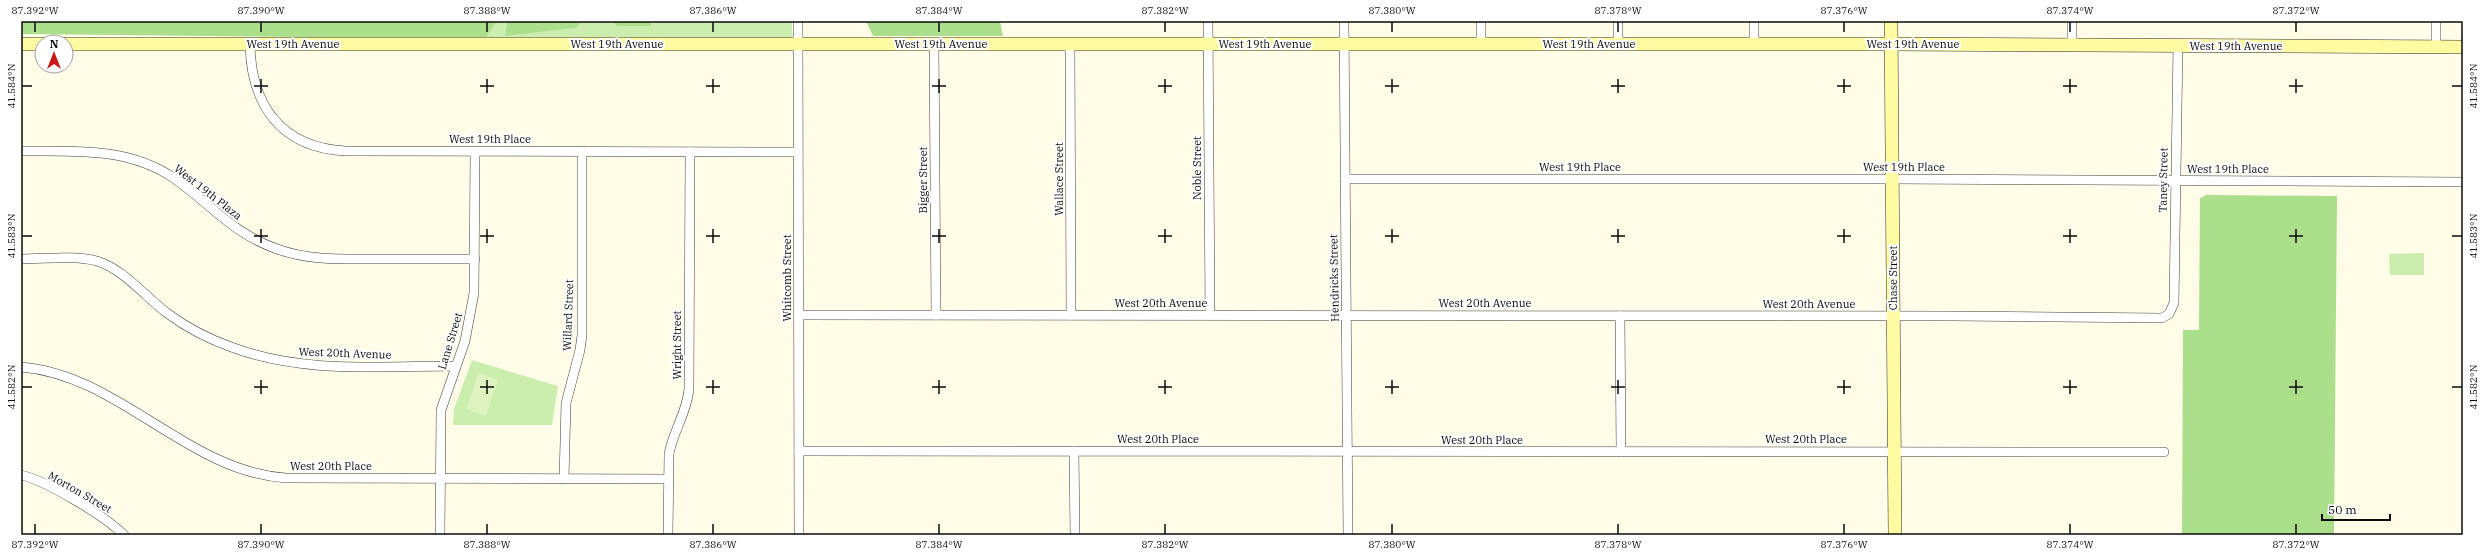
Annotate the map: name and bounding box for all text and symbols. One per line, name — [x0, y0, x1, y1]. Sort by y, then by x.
text: 87.392°W — [11, 4, 59, 17]
text: 87.390°W — [237, 4, 285, 17]
text: 87.388°W — [463, 4, 511, 17]
text: 87.386°W — [689, 4, 737, 17]
text: 87.384°W — [915, 4, 963, 17]
text: 87.382°W — [1141, 4, 1189, 17]
text: 87.380°W — [1368, 4, 1416, 17]
text: 87.378°W — [1594, 4, 1642, 17]
text: 87.376°W — [1820, 4, 1868, 17]
text: 87.374°W — [2046, 4, 2094, 17]
text: 87.372°W — [2272, 4, 2320, 17]
north arrow — [34, 34, 74, 74]
text: N — [50, 37, 59, 51]
street label: West 19th Avenue — [247, 37, 340, 51]
street label: West 19th Avenue — [571, 37, 664, 51]
street label: West 19th Avenue — [895, 37, 988, 51]
street label: West 19th Avenue — [1219, 37, 1312, 51]
street label: West 19th Avenue — [1543, 37, 1636, 51]
street label: West 19th Avenue — [1867, 37, 1960, 51]
street label: West 19th Avenue — [2190, 39, 2283, 53]
text: 41.584°N — [5, 63, 18, 109]
text: 41.584°N — [2467, 63, 2480, 109]
street label: West 19th Place — [449, 132, 531, 146]
street label: Noble Street — [1190, 136, 1204, 200]
street label: Wallace Street — [1052, 142, 1066, 216]
street label: Bigger Street — [916, 146, 930, 213]
street label: Taney Street — [2155, 147, 2171, 213]
street label: West 19th Place — [1539, 160, 1621, 174]
street label: West 19th Place — [1863, 160, 1945, 174]
street label: West 19th Plaza — [171, 161, 245, 223]
street label: West 19th Place — [2187, 162, 2269, 176]
text: 41.583°N — [5, 213, 18, 259]
text: 41.583°N — [2467, 213, 2480, 259]
street label: Whitcomb Street — [780, 234, 794, 322]
street label: Hendricks Street — [1326, 234, 1342, 322]
street label: Chase Street — [1886, 246, 1900, 310]
street label: Willard Street — [560, 279, 576, 351]
street label: West 20th Avenue — [1115, 296, 1208, 310]
street label: West 20th Avenue — [1439, 296, 1532, 310]
street label: West 20th Avenue — [1763, 297, 1856, 311]
street label: Wright Street — [670, 310, 684, 379]
street label: Lane Street — [435, 311, 465, 371]
street label: West 20th Avenue — [298, 344, 392, 362]
text: 41.582°N — [5, 364, 18, 410]
text: 41.582°N — [2467, 364, 2480, 410]
street label: West 20th Place — [1117, 432, 1199, 446]
street label: West 20th Place — [1765, 432, 1847, 446]
street label: West 20th Place — [1441, 433, 1523, 447]
street label: West 20th Place — [290, 459, 372, 473]
street label: Morton Street — [46, 468, 114, 516]
scale bar — [2322, 496, 2390, 522]
text: 50 m — [2328, 502, 2357, 517]
text: 87.392°W — [11, 538, 59, 551]
text: 87.390°W — [237, 538, 285, 551]
text: 87.388°W — [463, 538, 511, 551]
text: 87.386°W — [689, 538, 737, 551]
text: 87.384°W — [915, 538, 963, 551]
text: 87.382°W — [1141, 538, 1189, 551]
text: 87.380°W — [1368, 538, 1416, 551]
text: 87.378°W — [1594, 538, 1642, 551]
text: 87.376°W — [1820, 538, 1868, 551]
text: 87.374°W — [2046, 538, 2094, 551]
text: 87.372°W — [2272, 538, 2320, 551]

